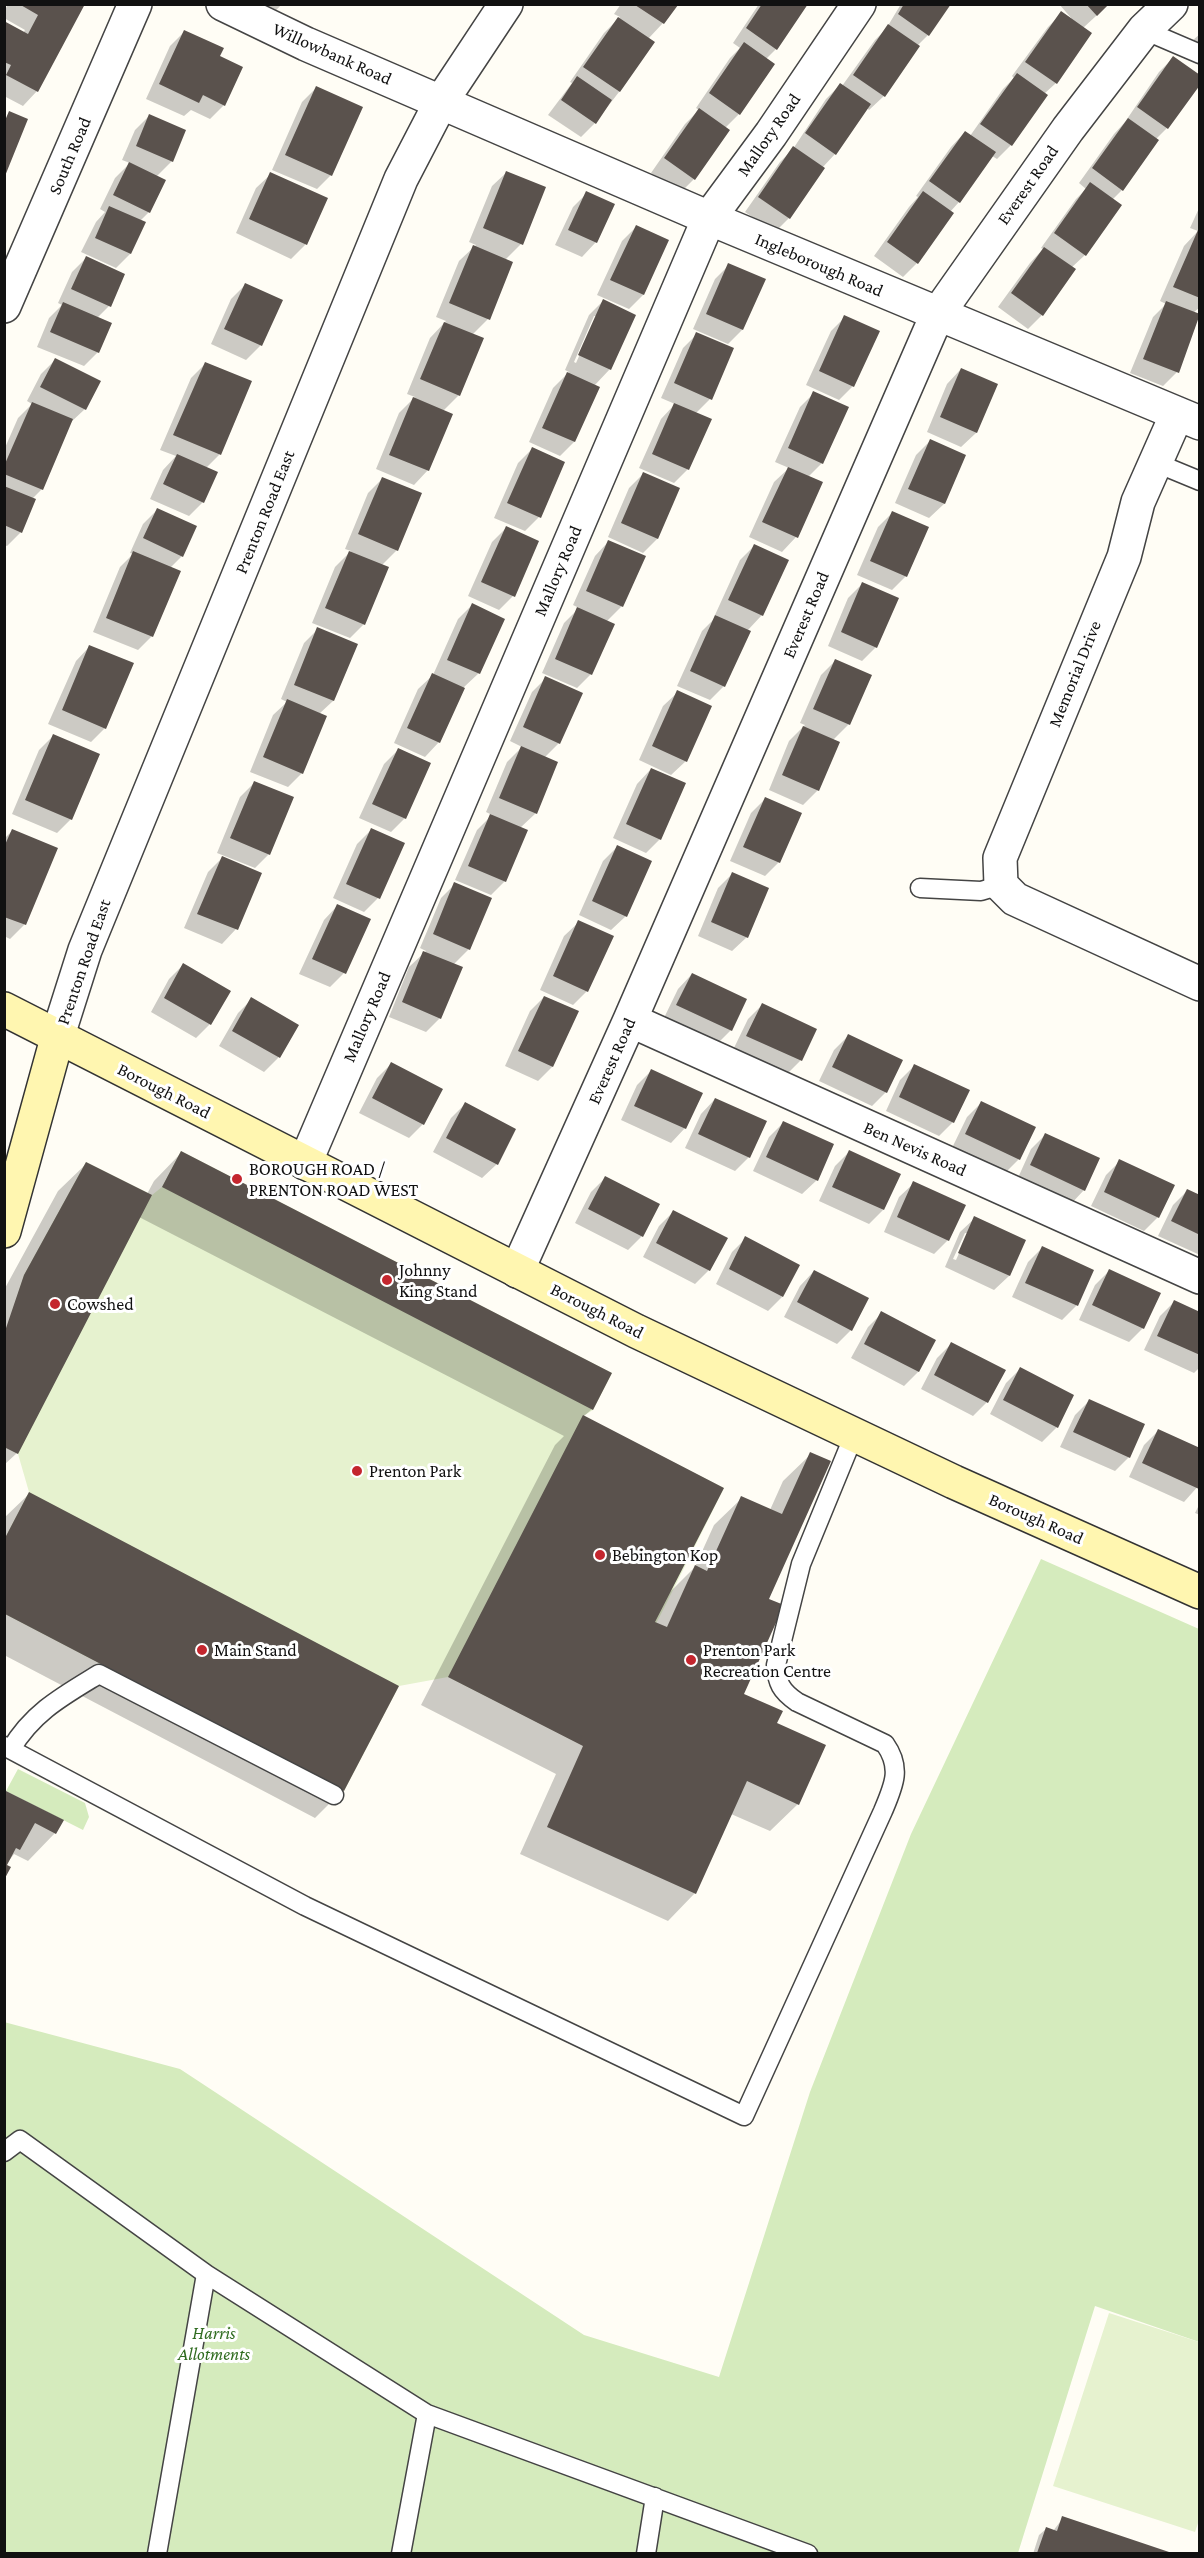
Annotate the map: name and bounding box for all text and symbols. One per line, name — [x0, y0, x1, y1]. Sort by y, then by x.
street label: Willowbank Road — [269, 18, 395, 90]
street label: Mallory Road — [733, 89, 805, 181]
street label: South Road — [44, 114, 96, 198]
street label: Everest Road — [993, 141, 1063, 229]
street label: Ingleborough Road — [752, 228, 886, 302]
street label: Prenton Road East — [230, 447, 300, 577]
street label: Mallory Road — [529, 522, 587, 620]
street label: Everest Road — [778, 568, 834, 662]
street label: Memorial Drive — [1044, 618, 1106, 730]
street label: Prenton Road East — [52, 896, 116, 1028]
street label: Mallory Road — [338, 968, 396, 1066]
street label: Everest Road — [583, 1014, 641, 1108]
street label: Borough Road — [114, 1058, 214, 1124]
street label: Ben Nevis Road — [860, 1117, 970, 1181]
place label: BOROUGH ROAD / PRENTON ROAD WEST — [249, 1158, 418, 1200]
marker: BOROUGH ROAD / PRENTON ROAD WEST — [230, 1172, 244, 1186]
place label: Johnny King Stand — [399, 1259, 478, 1302]
marker: Johnny King Stand — [380, 1273, 394, 1287]
street label: Borough Road — [547, 1278, 647, 1344]
place label: Cowshed — [67, 1293, 134, 1315]
marker: Cowshed — [48, 1297, 62, 1311]
place label: Prenton Park — [369, 1460, 461, 1482]
marker: Prenton Park — [350, 1464, 364, 1478]
street label: Borough Road — [985, 1488, 1087, 1550]
place label: Bebington Kop — [612, 1544, 718, 1566]
marker: Bebington Kop — [593, 1548, 607, 1562]
place label: Main Stand — [214, 1639, 297, 1661]
place label: Prenton Park Recreation Centre — [703, 1639, 831, 1682]
marker: Main Stand — [195, 1643, 209, 1657]
marker: Prenton Park Recreation Centre — [684, 1653, 698, 1667]
park label: Harris Allotments — [178, 2322, 250, 2364]

